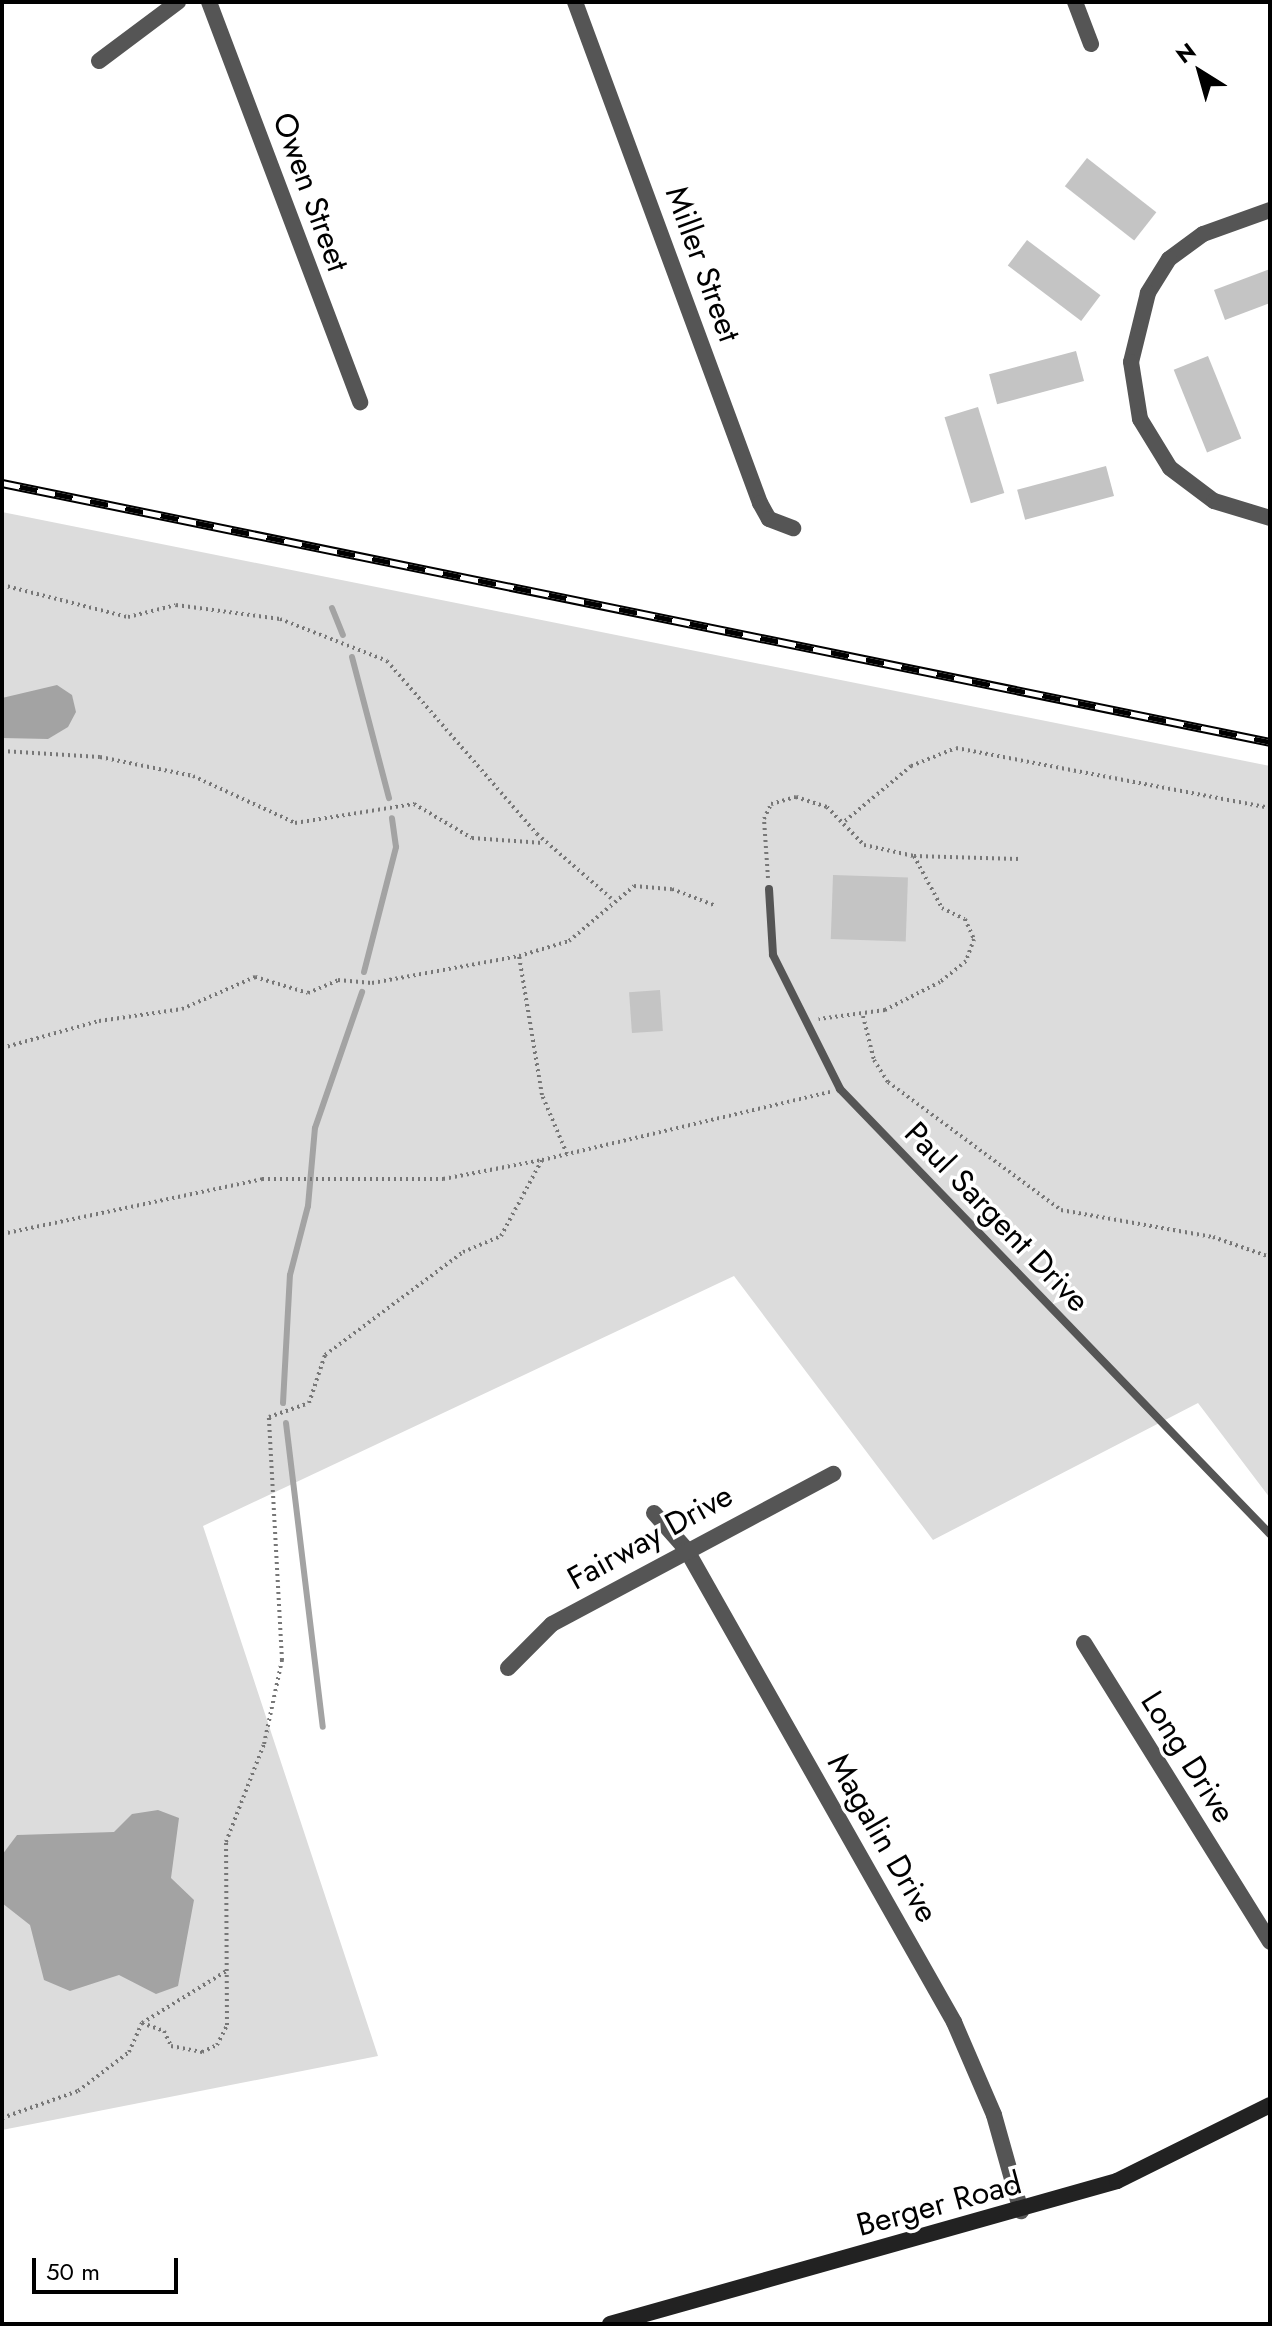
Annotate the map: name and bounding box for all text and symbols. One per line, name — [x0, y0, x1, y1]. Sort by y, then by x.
north arrow — [1160, 32, 1240, 112]
text: N — [1169, 35, 1202, 71]
street label: Owen Street — [265, 107, 357, 277]
street label: Miller Street — [657, 181, 749, 347]
street label: Paul Sargent Drive — [897, 1114, 1097, 1320]
street label: Fairway Drive — [561, 1476, 739, 1598]
street label: Long Drive — [1133, 1684, 1243, 1830]
street label: Magalin Drive — [819, 1747, 947, 1929]
street label: Berger Road — [852, 2164, 1026, 2244]
scale bar — [36, 2242, 182, 2292]
text: 50 m — [46, 2254, 100, 2289]

